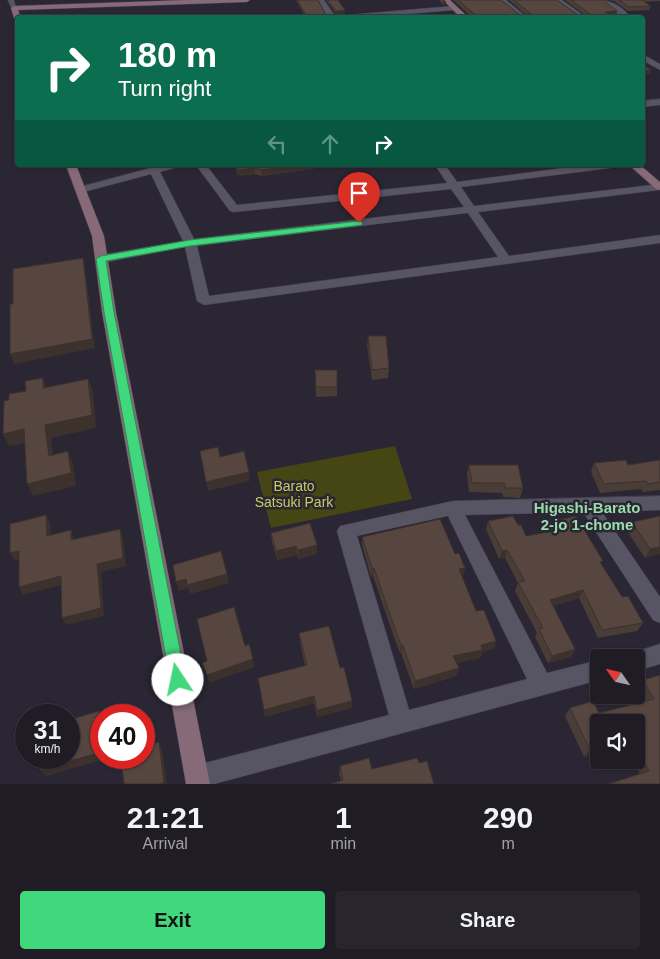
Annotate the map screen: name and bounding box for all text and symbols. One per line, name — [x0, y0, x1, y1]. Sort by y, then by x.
icon: right — [35, 35, 100, 100]
text: 180 m — [118, 35, 217, 74]
text: Turn right — [118, 76, 211, 101]
icon: left — [263, 130, 291, 158]
icon: ahead — [316, 130, 344, 158]
icon: right — [369, 130, 397, 158]
pin — [338, 172, 380, 223]
icon: arrive — [345, 179, 373, 207]
park label: Barato Satsuki Park — [255, 478, 334, 510]
district label: Higashi-Barato 2-jo 1-chome — [534, 499, 640, 533]
north arrow — [590, 649, 645, 704]
map controls — [590, 649, 645, 769]
position arrow — [151, 653, 203, 705]
speed limit sign: 40 — [90, 704, 155, 769]
button: sound — [590, 714, 645, 769]
text: 31 — [34, 716, 61, 744]
text: km/h — [34, 742, 61, 756]
text: 21:21 — [127, 801, 204, 834]
text: 1 — [335, 801, 352, 834]
text: 290 — [483, 801, 533, 834]
text: Arrival — [143, 835, 188, 852]
text: min — [330, 835, 356, 852]
text: m — [501, 835, 515, 852]
button: Exit — [20, 891, 325, 949]
button: Share — [335, 891, 640, 949]

